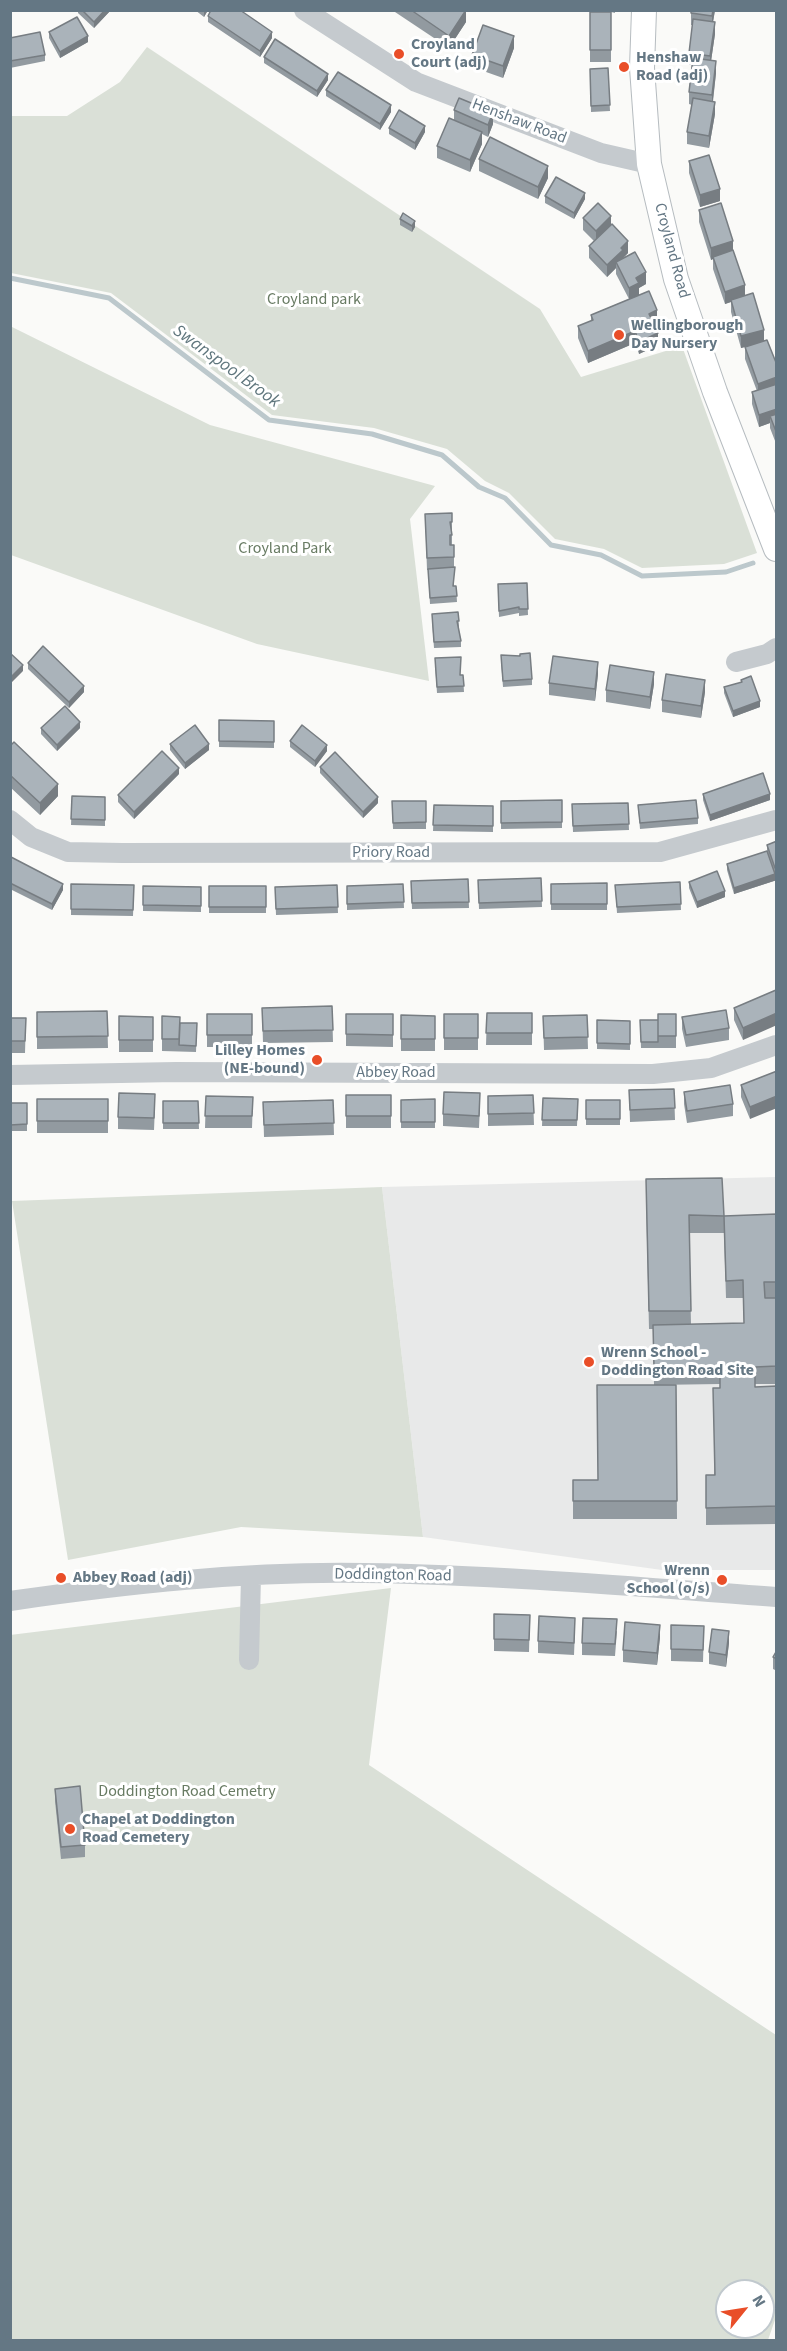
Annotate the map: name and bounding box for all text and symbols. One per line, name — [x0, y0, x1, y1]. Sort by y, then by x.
place label: Croyland Court (adj) — [411, 35, 487, 73]
marker: Croyland Court (adj) — [392, 47, 406, 61]
place label: Henshaw Road (adj) — [636, 48, 708, 86]
marker: Henshaw Road (adj) — [617, 60, 631, 74]
street label: Henshaw Road — [469, 95, 569, 149]
street label: Croyland Road — [649, 201, 693, 301]
park label: Croyland park — [267, 290, 361, 310]
place label: Wellingborough Day Nursery — [631, 316, 743, 354]
water label: Swanspool Brook — [168, 321, 284, 413]
marker: Wellingborough Day Nursery — [612, 328, 626, 342]
park label: Croyland Park — [238, 539, 332, 559]
street label: Priory Road — [352, 843, 430, 863]
place label: Lilley Homes (NE-bound) — [215, 1041, 305, 1079]
marker: Lilley Homes (NE-bound) — [310, 1053, 324, 1067]
street label: Abbey Road — [356, 1063, 436, 1083]
place label: Wrenn School - Doddington Road Site — [601, 1343, 754, 1381]
marker: Wrenn School - Doddington Road Site — [582, 1355, 596, 1369]
place label: Wrenn School (o/s) — [627, 1561, 710, 1599]
street label: Doddington Road — [334, 1565, 452, 1587]
place label: Abbey Road (adj) — [73, 1568, 192, 1588]
marker: Abbey Road (adj) — [54, 1571, 68, 1585]
marker: Wrenn School (o/s) — [715, 1573, 729, 1587]
park label: Doddington Road Cemetry — [98, 1782, 276, 1802]
place label: Chapel at Doddington Road Cemetery — [82, 1810, 235, 1848]
marker: Chapel at Doddington Road Cemetery — [63, 1822, 77, 1836]
north arrow — [715, 2279, 775, 2339]
text: N — [747, 2291, 771, 2311]

